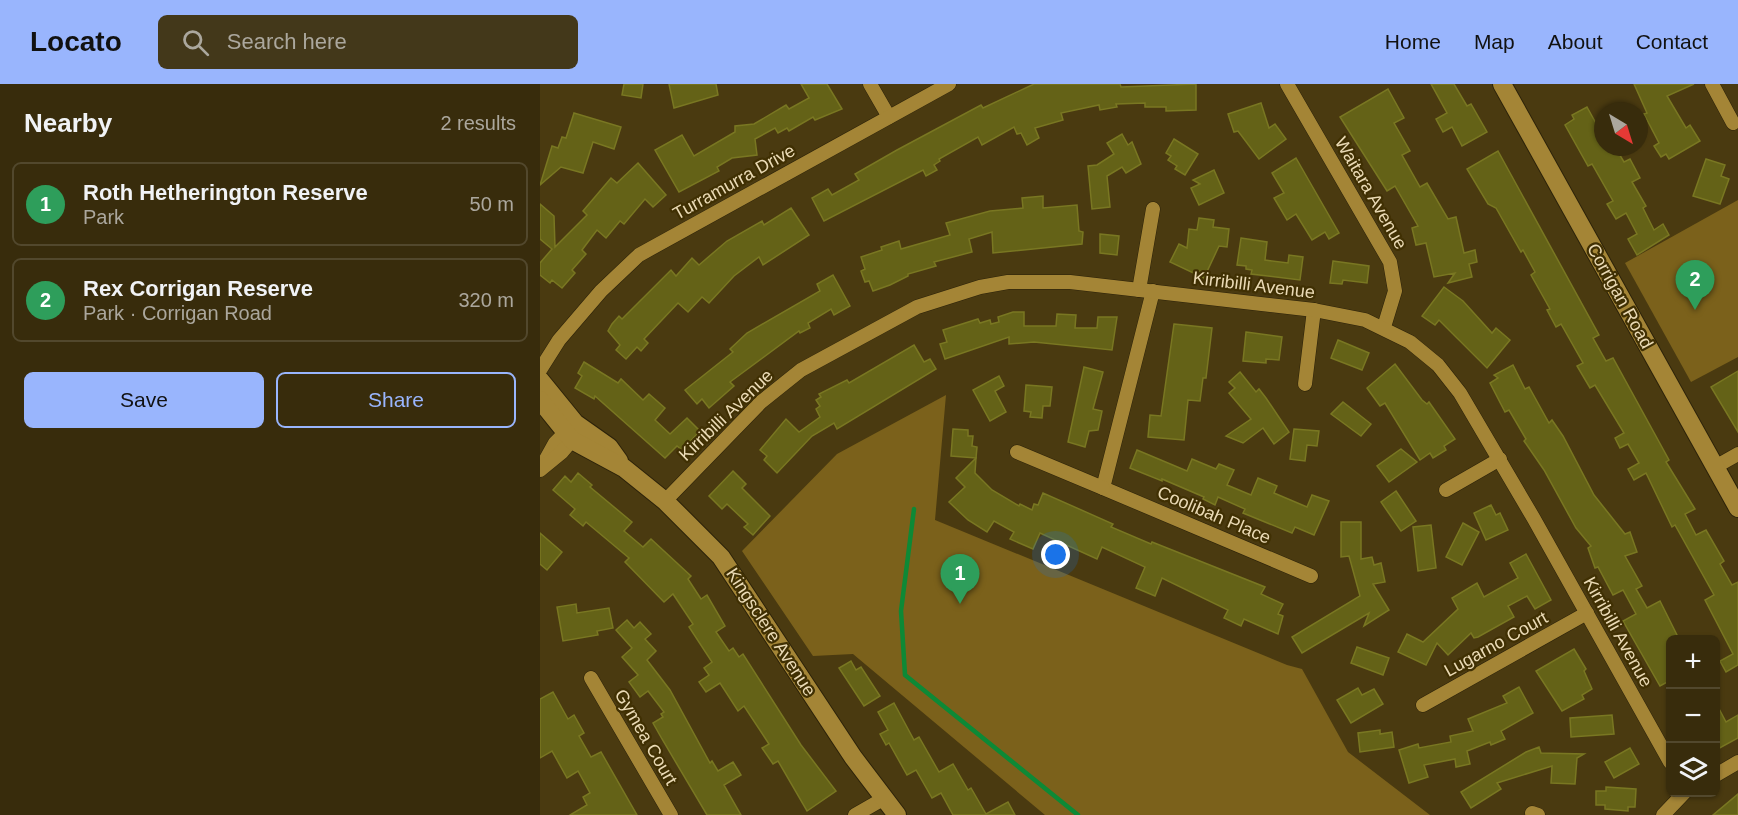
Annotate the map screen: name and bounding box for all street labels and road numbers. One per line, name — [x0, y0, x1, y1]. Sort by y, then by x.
street label: Waitara Avenue — [1331, 133, 1411, 253]
street label: Turramurra Drive — [670, 140, 798, 224]
street label: Corrigan Road — [1583, 240, 1657, 352]
street label: Kirribilli Avenue — [1192, 268, 1316, 302]
street label: Kirribilli Avenue — [675, 365, 777, 465]
street label: Coolibah Place — [1154, 482, 1274, 548]
street label: Kingsclere Avenue — [722, 564, 820, 700]
street label: Kirribilli Avenue — [1580, 573, 1656, 691]
street label: Lugarno Court — [1441, 607, 1551, 681]
street label: Gymea Court — [611, 686, 681, 788]

